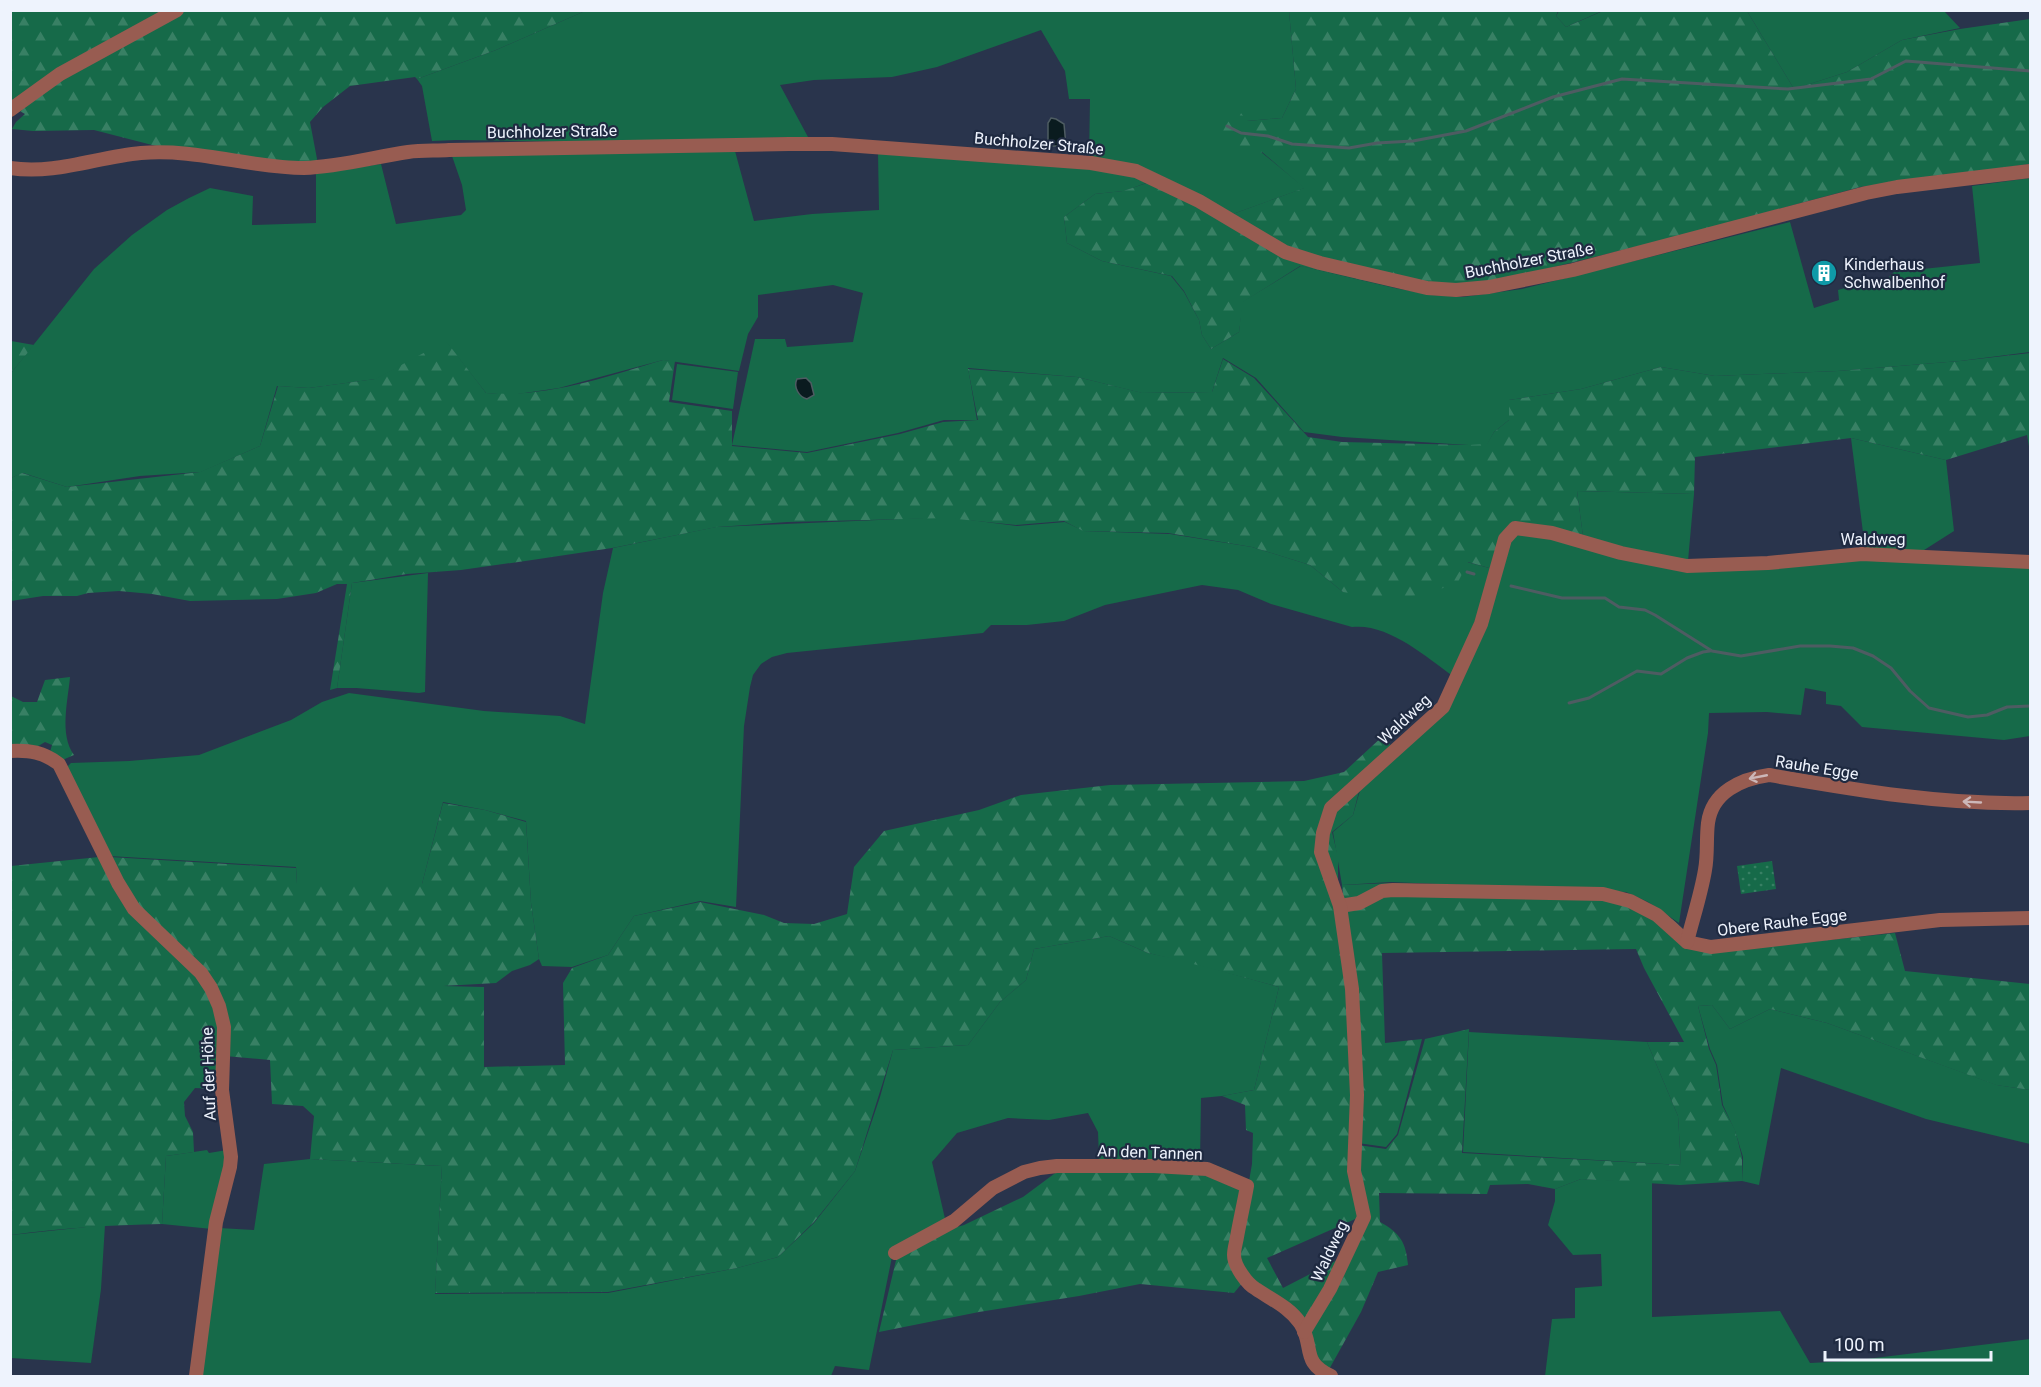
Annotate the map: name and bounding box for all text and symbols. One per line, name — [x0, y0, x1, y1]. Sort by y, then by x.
street label: Buchholzer Straße — [487, 121, 617, 142]
street label: Buchholzer Straße — [973, 128, 1105, 159]
street label: Buchholzer Straße — [1463, 239, 1595, 282]
place label: Kinderhaus Schwalbenhof — [1844, 255, 1946, 292]
building icon: Kinderhaus Schwalbenhof — [1809, 258, 1839, 288]
street label: Waldweg — [1840, 530, 1906, 549]
street label: Waldweg — [1374, 690, 1435, 748]
street label: Rauhe Egge — [1774, 752, 1860, 783]
one-way arrow — [1749, 772, 1769, 783]
one-way arrow — [1963, 797, 1983, 808]
street label: Obere Rauhe Egge — [1716, 905, 1848, 940]
street label: Auf der Höhe — [197, 1027, 220, 1121]
street label: An den Tannen — [1097, 1141, 1203, 1164]
street label: Waldweg — [1307, 1218, 1352, 1285]
scale bar — [1825, 1324, 1992, 1362]
text: 100 m — [1834, 1334, 1885, 1355]

